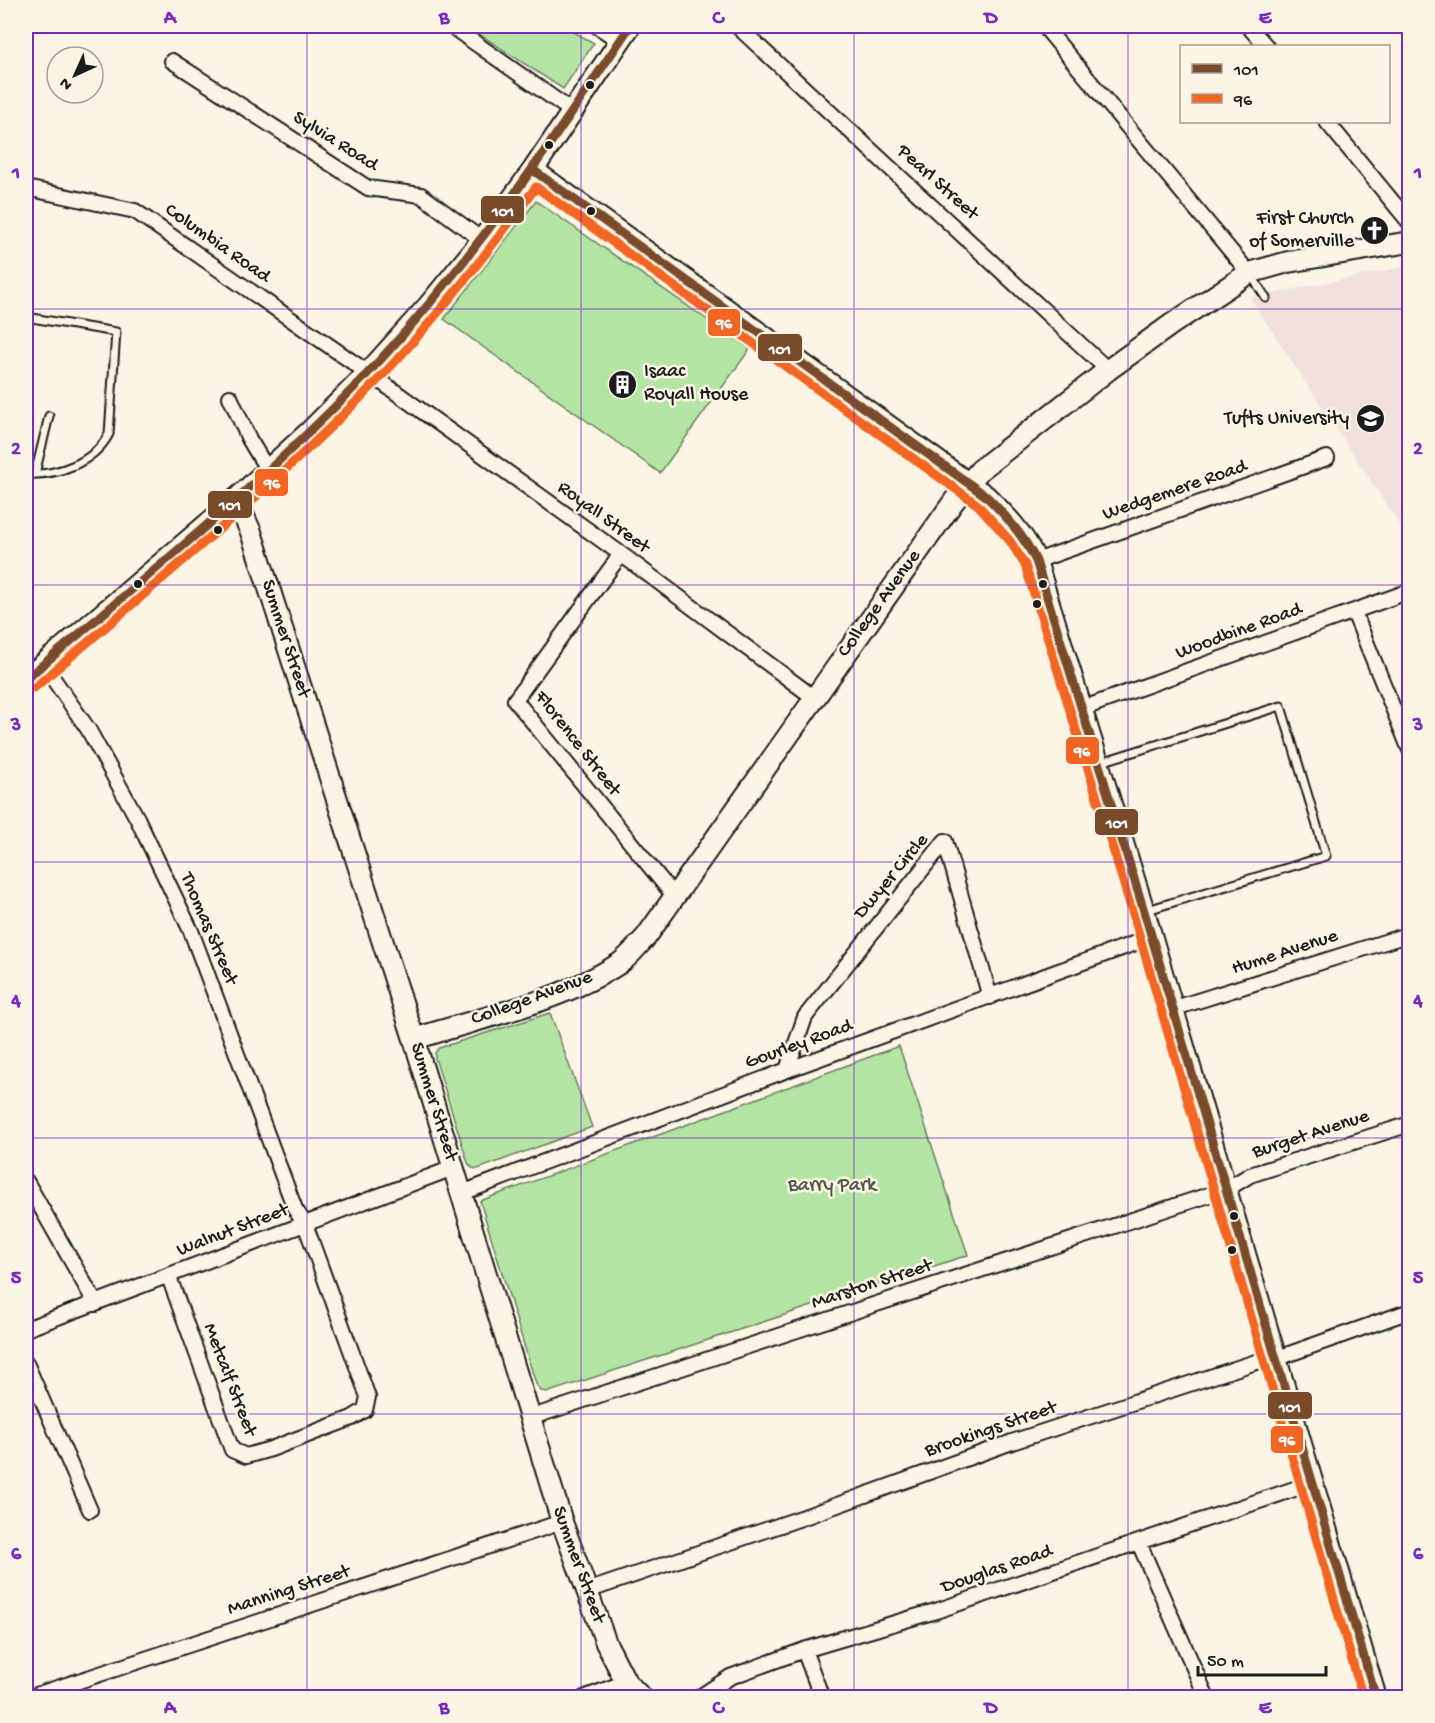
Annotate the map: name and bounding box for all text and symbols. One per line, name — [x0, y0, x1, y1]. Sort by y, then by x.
text: A — [163, 8, 178, 31]
text: B — [438, 8, 450, 31]
text: C — [712, 8, 726, 31]
text: D — [982, 8, 998, 31]
text: E — [1259, 8, 1273, 31]
north arrow — [45, 45, 105, 105]
legend — [1180, 45, 1390, 123]
text: 101 — [1233, 61, 1259, 82]
text: N — [56, 72, 77, 94]
unlabelled marker — [584, 79, 596, 91]
text: 96 — [1233, 91, 1253, 112]
street label: Sylvia Road — [288, 107, 384, 178]
unlabelled marker — [543, 139, 555, 151]
street label: Pearl Street — [891, 140, 984, 227]
text: 1 — [11, 163, 20, 186]
text: 1 — [1413, 163, 1422, 186]
line badge: 101 — [480, 195, 525, 224]
street label: Columbia Road — [160, 199, 276, 290]
text: 101 — [491, 204, 514, 223]
unlabelled marker — [585, 205, 597, 217]
place label: First Church of Somerville — [1249, 208, 1355, 254]
church icon: First Church of Somerville — [1359, 214, 1391, 246]
line badge: 96 — [707, 308, 741, 337]
text: 96 — [715, 316, 733, 335]
line badge: 101 — [757, 333, 803, 362]
text: 101 — [768, 342, 791, 361]
place label: Isaac Royall House — [644, 361, 749, 407]
building icon: Isaac Royall House — [607, 368, 639, 400]
school or university icon: Tufts University — [1354, 403, 1386, 435]
place label: Tufts University — [1223, 408, 1349, 431]
text: 2 — [11, 439, 21, 462]
text: 2 — [1413, 439, 1423, 462]
street label: Wedgemere Road — [1100, 455, 1252, 526]
line badge: 96 — [254, 468, 289, 497]
text: 96 — [263, 476, 281, 495]
street label: Royall Street — [552, 477, 655, 560]
line badge: 101 — [207, 490, 253, 519]
text: 101 — [218, 498, 241, 517]
unlabelled marker — [212, 524, 224, 536]
street label: College Avenue — [833, 545, 927, 662]
street label: Summer Street — [255, 577, 315, 703]
unlabelled marker — [132, 578, 144, 590]
unlabelled marker — [1037, 578, 1049, 590]
unlabelled marker — [1031, 598, 1043, 610]
street label: Woodbine Road — [1173, 598, 1307, 665]
street label: Florence Street — [528, 686, 626, 803]
text: 3 — [10, 715, 21, 738]
text: 3 — [1412, 715, 1423, 738]
line badge: 96 — [1065, 736, 1100, 765]
text: 96 — [1073, 744, 1091, 763]
line badge: 101 — [1094, 808, 1139, 836]
text: 101 — [1105, 816, 1128, 835]
street label: Dwyer Circle — [848, 829, 935, 926]
street label: Thomas Street — [174, 869, 243, 990]
street label: Hume Avenue — [1229, 925, 1342, 981]
street label: College Avenue — [468, 966, 596, 1032]
text: 4 — [10, 991, 21, 1014]
text: 4 — [1412, 991, 1423, 1014]
street label: Gourley Road — [742, 1014, 858, 1075]
street label: Summer Street — [404, 1040, 462, 1166]
street label: Burget Avenue — [1249, 1105, 1373, 1165]
park label: Barry Park — [787, 1175, 878, 1198]
street label: Walnut Street — [174, 1199, 294, 1263]
unlabelled marker — [1228, 1210, 1240, 1222]
unlabelled marker — [1226, 1244, 1238, 1256]
street label: Marston Street — [809, 1254, 937, 1315]
text: 5 — [11, 1268, 22, 1291]
text: 5 — [1413, 1268, 1424, 1291]
street label: Metcalf Street — [197, 1320, 262, 1441]
line badge: 101 — [1267, 1391, 1313, 1420]
street label: Brookings Street — [921, 1396, 1062, 1464]
text: 101 — [1278, 1400, 1301, 1419]
line badge: 96 — [1270, 1425, 1304, 1454]
text: 96 — [1278, 1433, 1296, 1452]
street label: Summer Street — [546, 1503, 610, 1628]
street label: Douglas Road — [937, 1540, 1057, 1600]
text: 6 — [11, 1544, 22, 1567]
text: 6 — [1413, 1544, 1424, 1567]
street label: Manning Street — [225, 1560, 355, 1622]
scale bar — [1198, 1639, 1326, 1677]
text: 50 m — [1207, 1652, 1244, 1673]
text: A — [163, 1698, 178, 1721]
text: B — [438, 1698, 450, 1721]
text: C — [712, 1698, 726, 1721]
text: D — [982, 1698, 998, 1721]
text: E — [1259, 1698, 1273, 1721]

